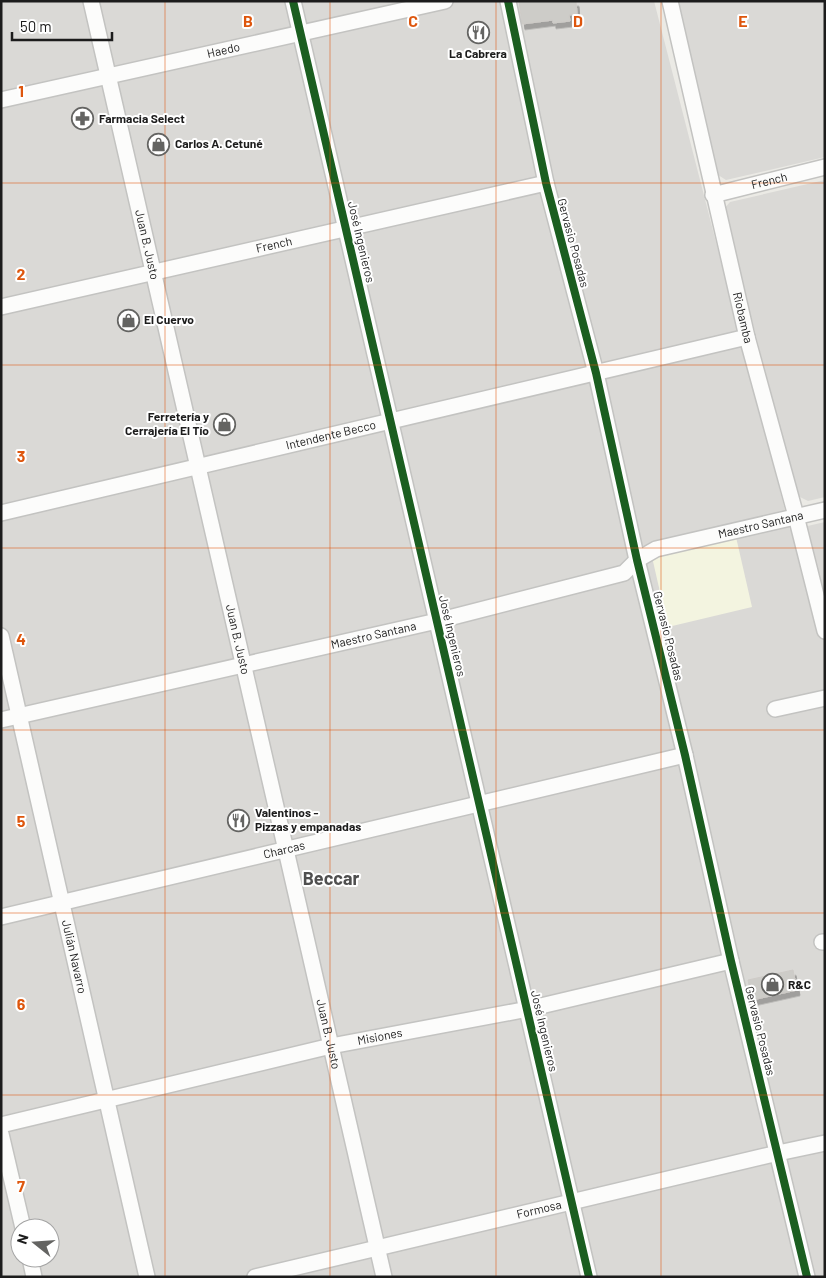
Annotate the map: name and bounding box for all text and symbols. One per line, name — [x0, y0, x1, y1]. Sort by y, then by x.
scale bar — [12, 10, 112, 42]
text: B — [243, 11, 253, 30]
text: C — [408, 11, 418, 30]
text: D — [573, 11, 583, 30]
text: E — [738, 11, 748, 30]
text: 50 m — [20, 17, 52, 35]
restaurant icon: La Cabrera — [466, 21, 490, 45]
street label: Haedo — [205, 39, 241, 60]
place label: La Cabrera — [449, 46, 507, 60]
text: 1 — [18, 81, 24, 100]
pharmacy icon: Farmacia Select — [71, 107, 95, 131]
place label: Farmacia Select — [99, 111, 185, 125]
shop icon: Carlos A. Cetuné — [147, 132, 171, 156]
place label: Carlos A. Cetuné — [175, 136, 263, 150]
street label: French — [750, 169, 788, 191]
street label: Gervasio Posadas — [555, 197, 593, 289]
street label: José Ingenieros — [346, 200, 378, 284]
street label: Juan B. Justo — [133, 208, 163, 281]
street label: French — [254, 233, 293, 255]
text: 2 — [17, 264, 26, 283]
street label: Riobamba — [731, 291, 756, 345]
shop icon: El Cuervo — [116, 308, 140, 332]
place label: El Cuervo — [144, 312, 194, 326]
place label: Ferretería y Cerrajería El Tío — [125, 409, 209, 437]
shop icon: Ferretería y Cerrajería El Tío — [213, 412, 237, 436]
street label: Intendente Becco — [284, 417, 377, 452]
text: 3 — [17, 446, 25, 465]
street label: Maestro Santana — [716, 507, 805, 540]
street label: Gervasio Posadas — [651, 590, 687, 682]
street label: José Ingenieros — [437, 594, 469, 678]
street label: Juan B. Justo — [224, 603, 253, 676]
street label: Maestro Santana — [329, 618, 417, 651]
text: 4 — [16, 629, 26, 648]
place label: Valentinos - Pizzas y empanadas — [255, 805, 361, 833]
restaurant icon: Valentinos - Pizzas y empanadas — [227, 808, 251, 832]
text: 5 — [17, 811, 26, 830]
street label: Charcas — [262, 837, 306, 861]
district label: Beccar — [303, 867, 359, 889]
street label: Julián Navarro — [60, 918, 90, 995]
shop icon: R&C — [760, 973, 784, 997]
place label: R&C — [788, 977, 811, 991]
street label: Gervasio Posadas — [743, 985, 779, 1077]
street label: José Ingenieros — [529, 989, 561, 1073]
text: 6 — [17, 994, 26, 1013]
street label: Juan B. Justo — [314, 998, 344, 1070]
street label: Misiones — [356, 1025, 404, 1047]
text: 7 — [17, 1176, 25, 1195]
street label: Formosa — [515, 1197, 563, 1221]
north arrow — [10, 1218, 60, 1268]
text: N — [13, 1232, 32, 1246]

